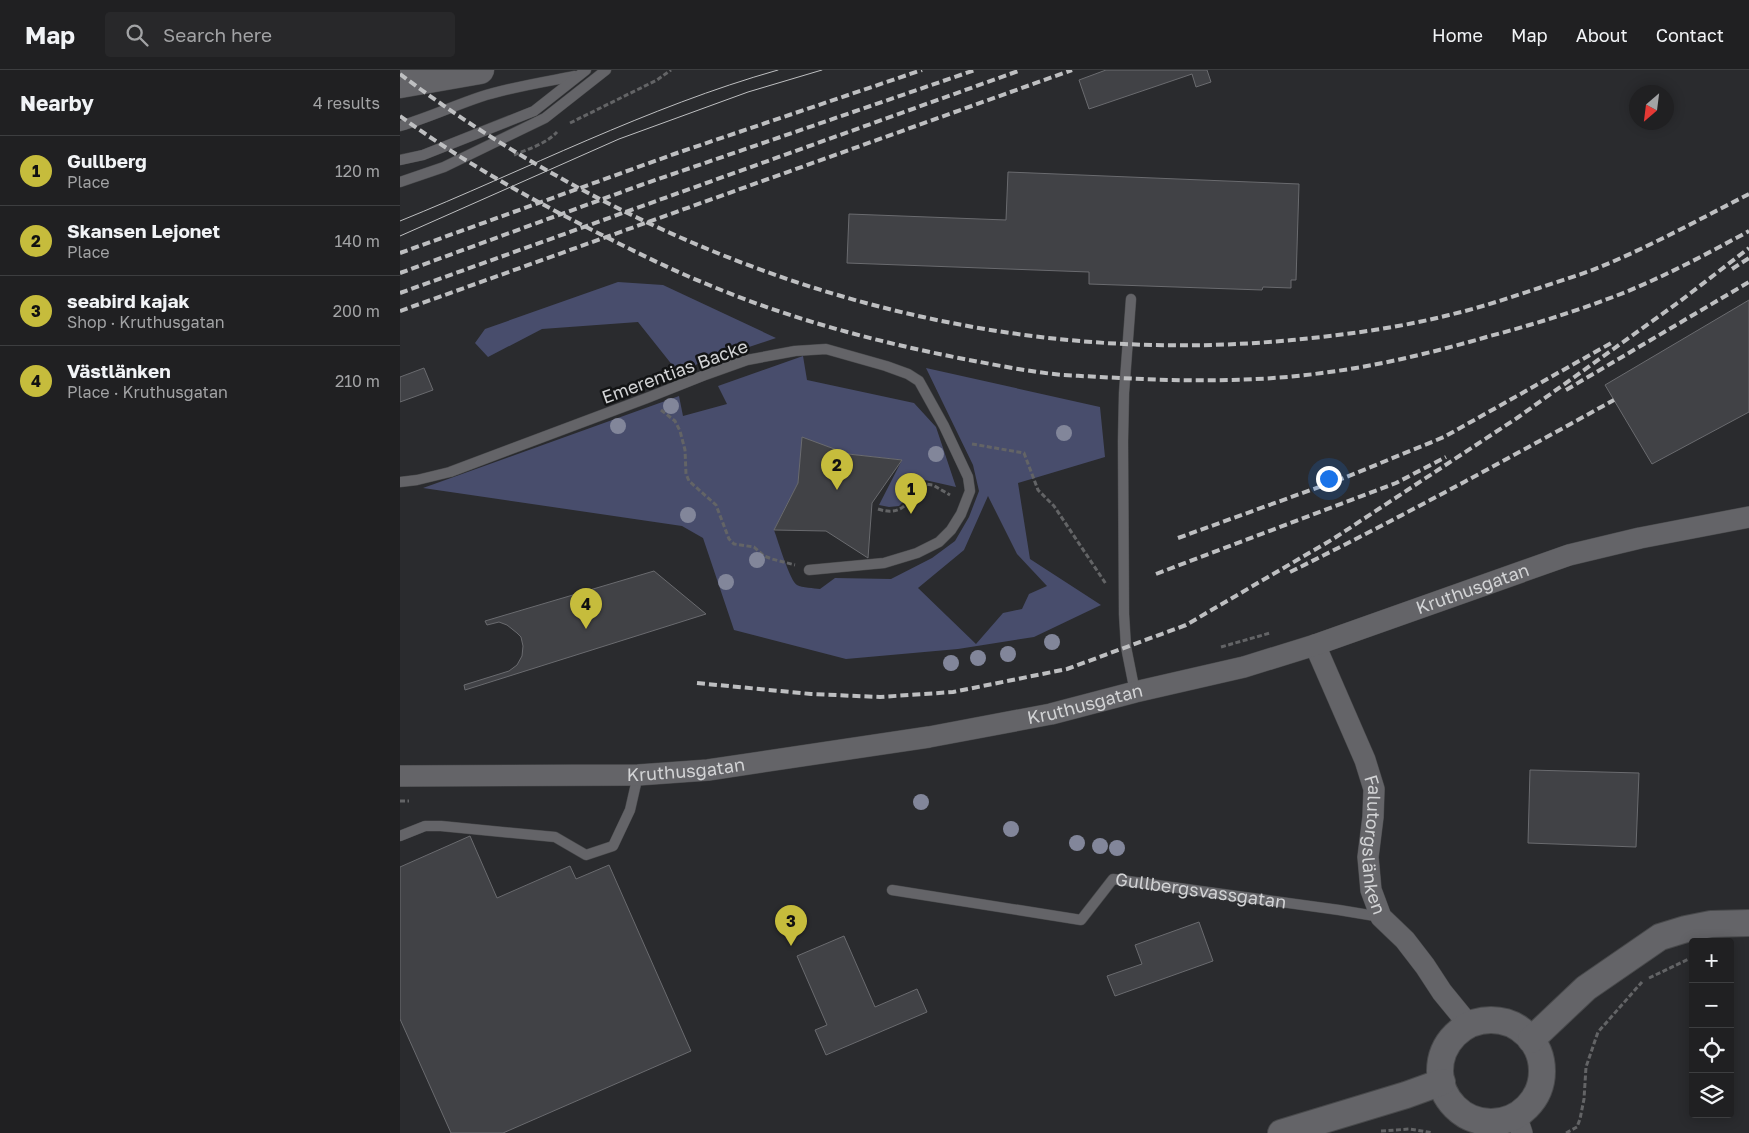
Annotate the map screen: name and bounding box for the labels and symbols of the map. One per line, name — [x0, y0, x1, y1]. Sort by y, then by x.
north arrow — [1629, 85, 1674, 130]
street label: Emerentias Backe — [599, 334, 751, 408]
pin: 2 — [821, 449, 853, 490]
your location — [1316, 466, 1342, 492]
pin: 1 — [895, 473, 927, 514]
street label: Kruthusgatan — [1413, 558, 1532, 618]
pin: 4 — [570, 588, 602, 629]
street label: Kruthusgatan — [1025, 679, 1145, 728]
street label: Kruthusgatan — [627, 753, 746, 785]
street label: Falutorgslänken — [1358, 772, 1391, 917]
street label: Gullbergsvassgatan — [1114, 867, 1288, 913]
pin: 3 — [775, 905, 807, 946]

